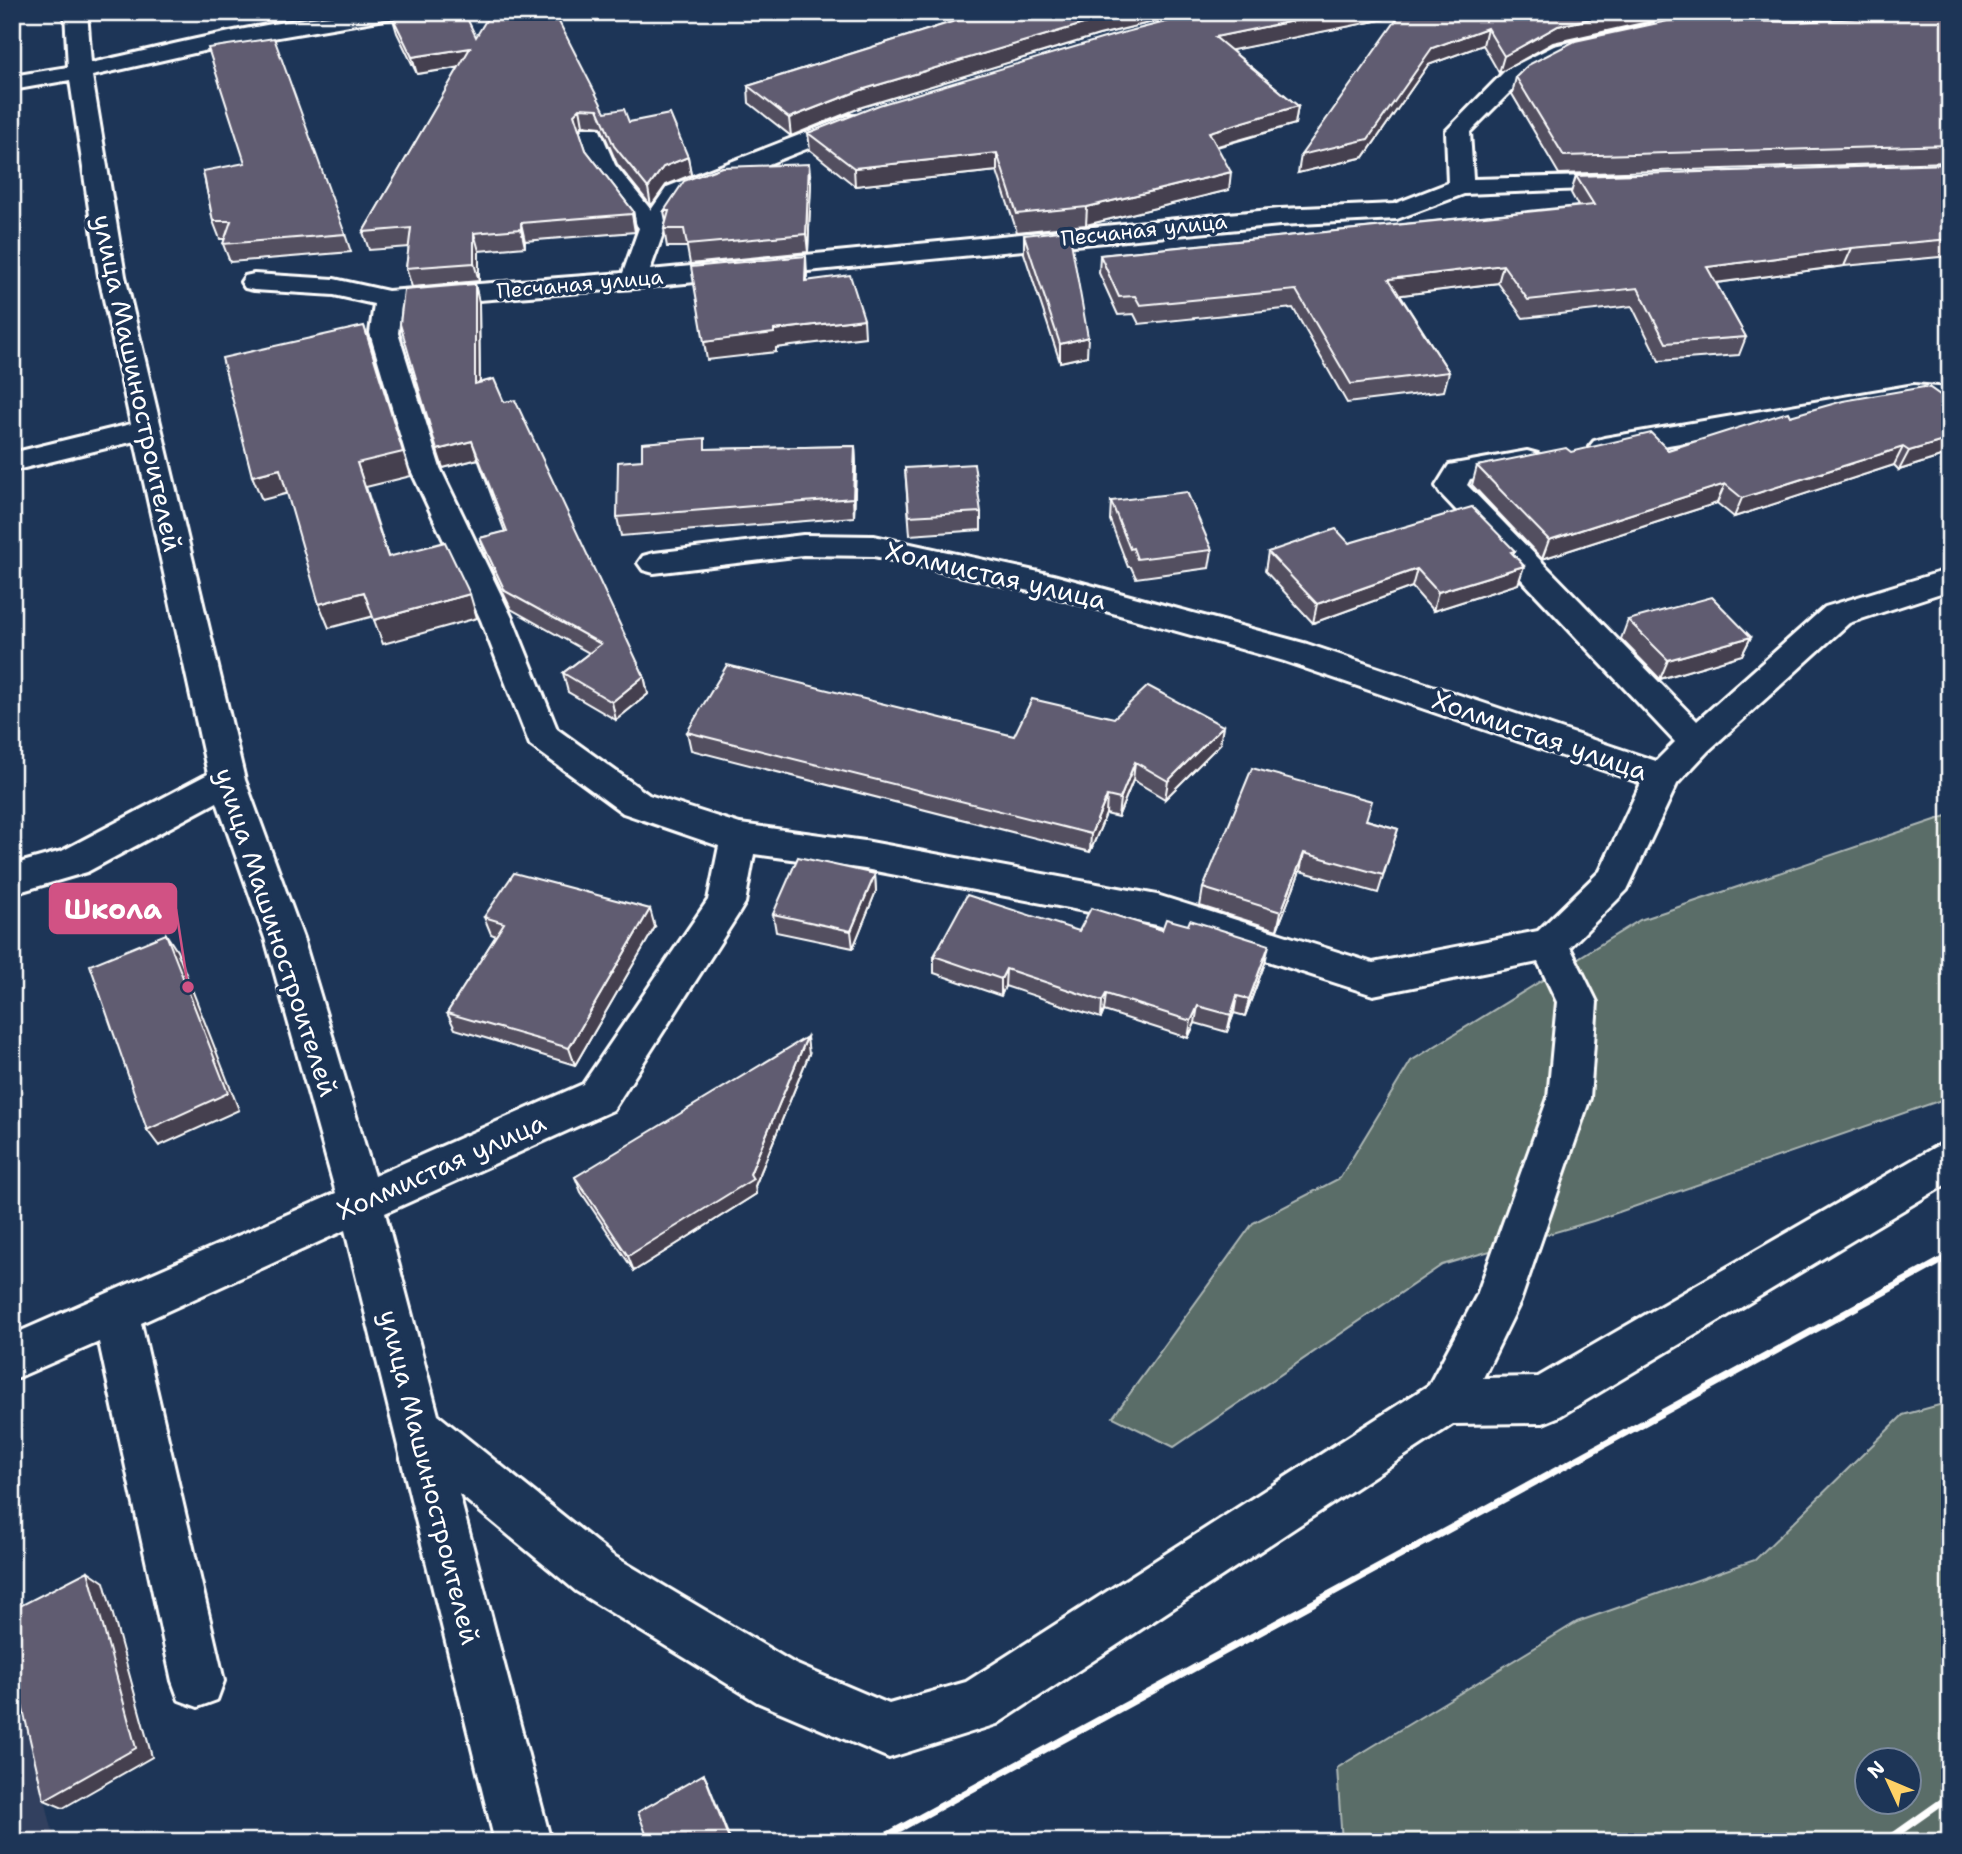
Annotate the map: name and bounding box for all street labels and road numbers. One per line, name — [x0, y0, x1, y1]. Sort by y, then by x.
street label: Песчаная улица — [1059, 207, 1229, 253]
street label: улица Машиностроителей — [85, 211, 191, 555]
street label: Песчаная улица — [496, 263, 664, 305]
street label: Холмистая улица — [882, 533, 1110, 617]
street label: Холмистая улица — [1428, 682, 1652, 788]
street label: улица Машиностроителей — [207, 763, 347, 1101]
street label: Холмистая улица — [331, 1104, 551, 1228]
street label: улица Машиностроителей — [371, 1306, 489, 1648]

